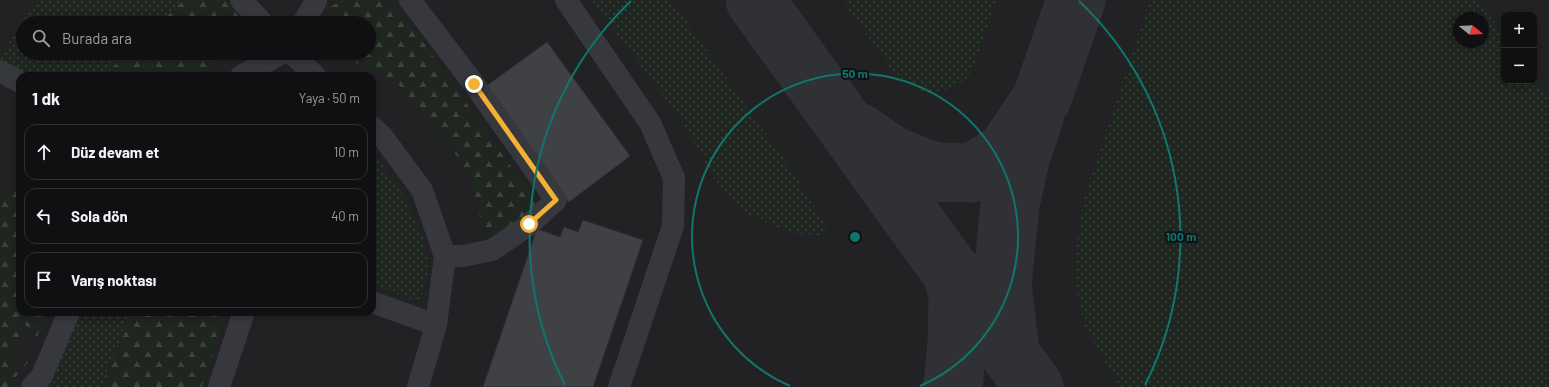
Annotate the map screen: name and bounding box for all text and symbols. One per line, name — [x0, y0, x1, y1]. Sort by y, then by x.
north arrow — [1453, 12, 1489, 48]
map controls — [1501, 12, 1537, 84]
button: + — [1501, 12, 1537, 48]
search box — [16, 16, 376, 60]
icon: search — [30, 27, 52, 49]
text: Burada ara — [62, 29, 132, 47]
button: − — [1501, 48, 1537, 84]
text: 50 m — [842, 66, 868, 80]
route end — [465, 75, 483, 93]
text: 1 dk — [32, 88, 60, 108]
text: Yaya · 50 m — [299, 90, 360, 106]
icon: ahead — [33, 141, 55, 163]
text: Düz devam et — [71, 143, 159, 161]
text: 10 m — [334, 144, 359, 160]
icon: left — [33, 205, 55, 227]
text: Sola dön — [71, 207, 128, 225]
text: 40 m — [331, 208, 359, 224]
route start — [520, 215, 538, 233]
text: 100 m — [1166, 229, 1196, 243]
centre of rings — [848, 230, 862, 244]
icon: arrive — [33, 269, 55, 291]
text: Varış noktası — [71, 271, 156, 289]

